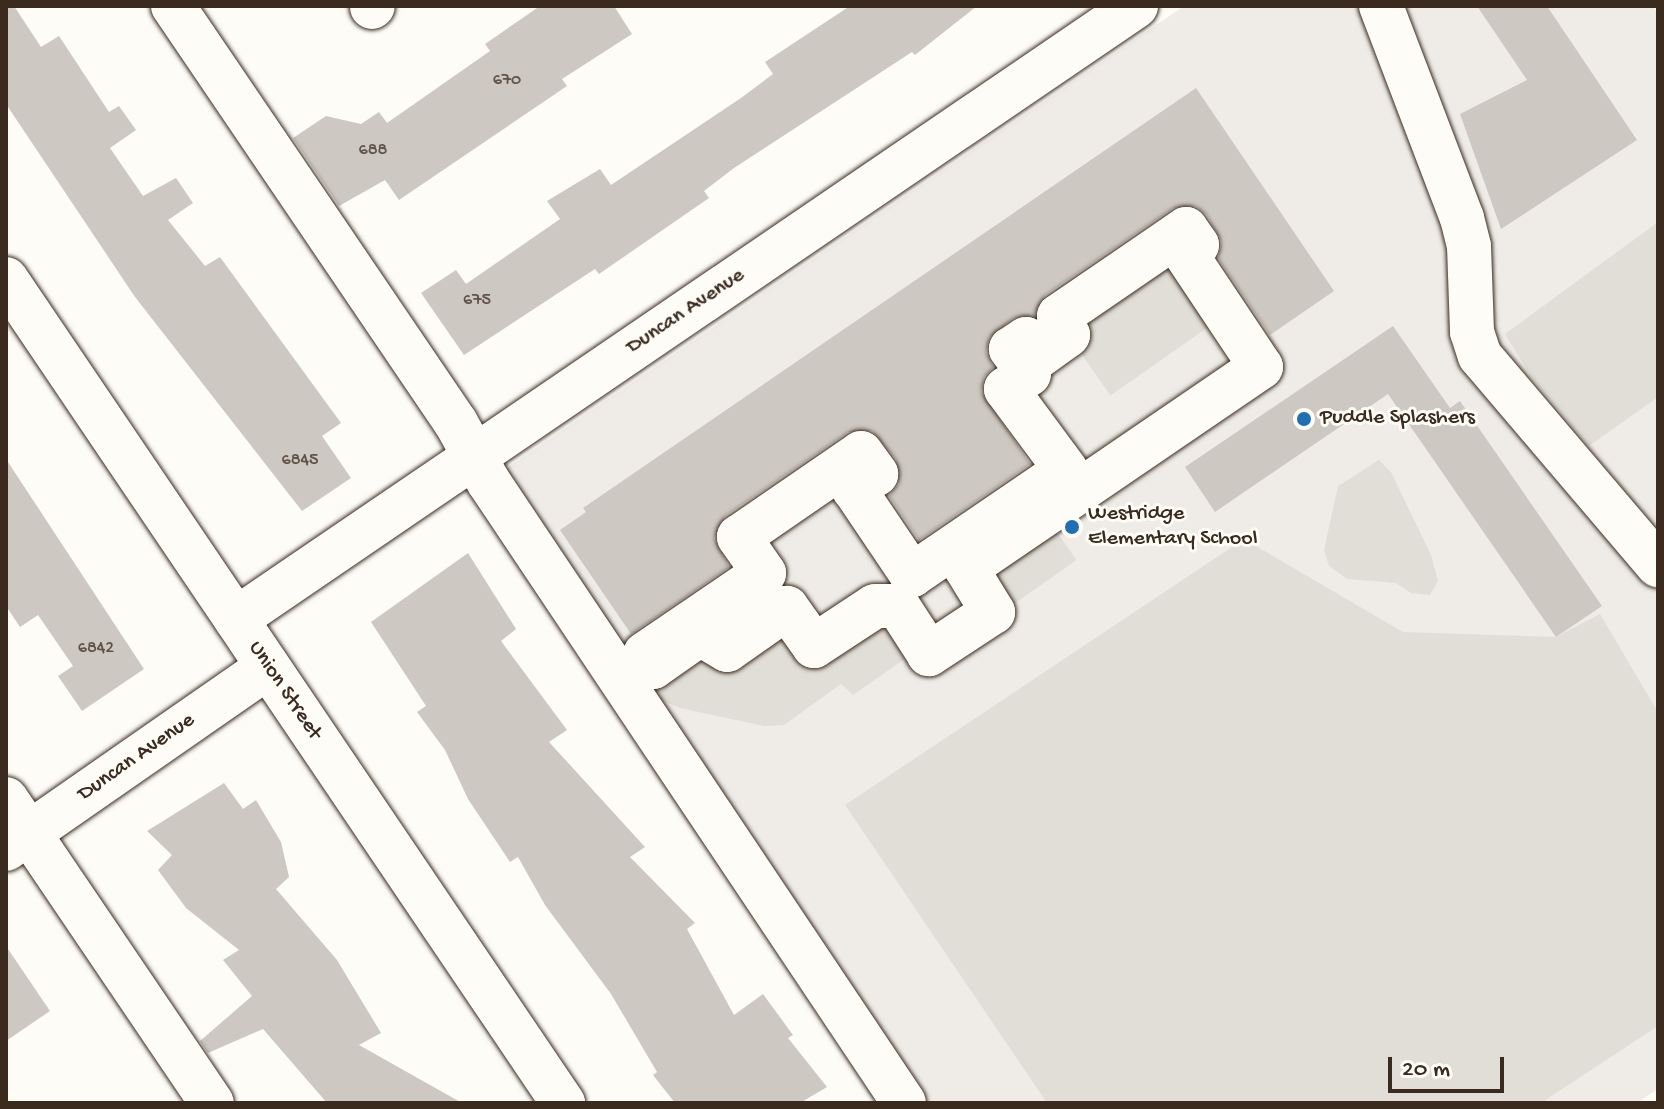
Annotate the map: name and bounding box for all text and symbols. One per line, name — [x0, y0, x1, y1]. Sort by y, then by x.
house number: 670 — [493, 70, 521, 92]
house number: 688 — [359, 140, 387, 162]
street label: Duncan Avenue — [622, 263, 750, 361]
house number: 675 — [463, 290, 491, 312]
place label: Puddle Splashers — [1320, 406, 1475, 432]
marker: Puddle Splashers — [1295, 410, 1313, 428]
house number: 6845 — [282, 450, 318, 472]
place label: Westridge Elementary School — [1088, 501, 1258, 552]
marker: Westridge Elementary School — [1063, 518, 1081, 536]
street label: Union Street — [241, 637, 327, 745]
house number: 6842 — [78, 638, 114, 660]
street label: Duncan Avenue — [73, 708, 201, 808]
scale bar — [1392, 1041, 1508, 1091]
text: 20 m — [1402, 1056, 1450, 1085]

